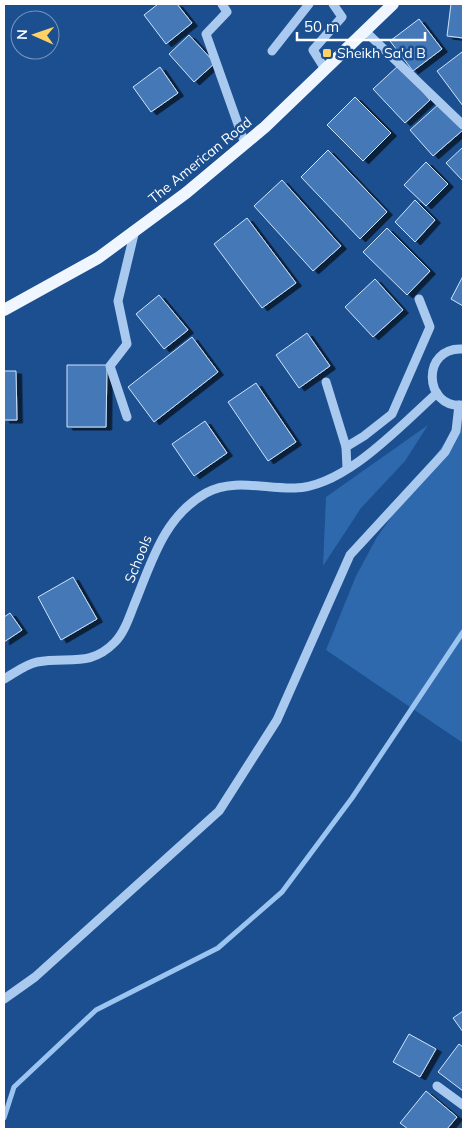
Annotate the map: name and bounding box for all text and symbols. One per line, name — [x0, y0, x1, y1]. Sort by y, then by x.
north arrow — [10, 10, 60, 60]
scale bar — [297, 10, 424, 42]
text: 50 m — [304, 17, 339, 36]
text: N — [13, 29, 31, 40]
place label: Sheikh Sa'd B — [337, 44, 426, 62]
marker: Sheikh Sa'd B — [321, 47, 333, 59]
street label: The American Road — [145, 113, 255, 207]
street label: Schools — [120, 532, 156, 586]

